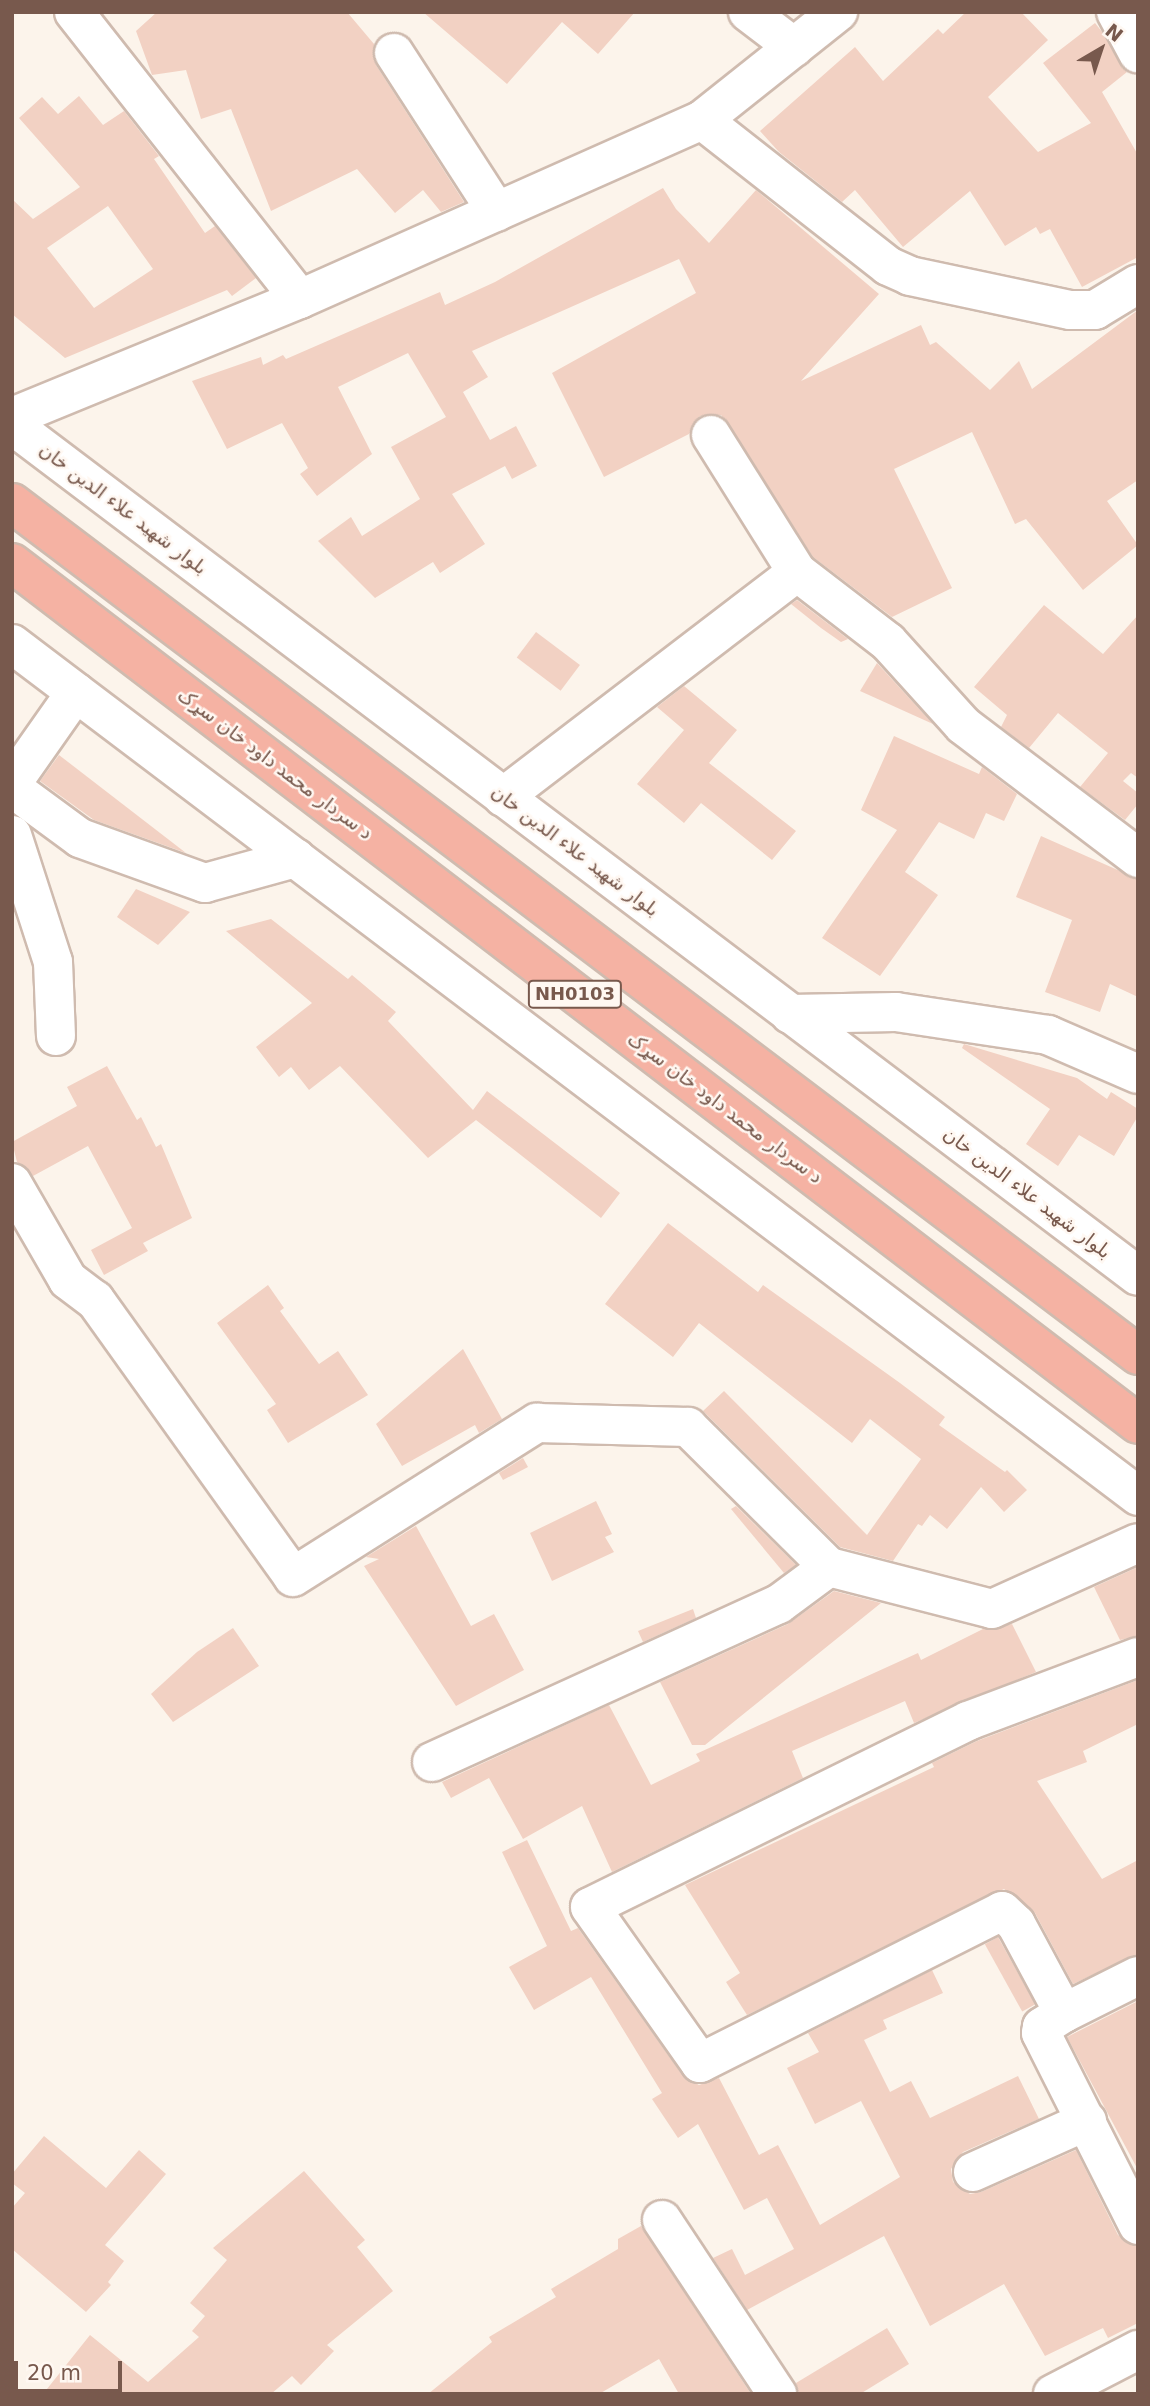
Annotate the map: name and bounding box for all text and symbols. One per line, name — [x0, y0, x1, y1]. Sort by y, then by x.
north arrow — [1066, 14, 1136, 84]
text: N — [1101, 19, 1127, 46]
street label: بلوار شهید علاء الدین خان — [35, 438, 211, 580]
street label: د سردار محمد داود خان سړک — [173, 683, 377, 845]
street label: بلوار شهید علاء الدین خان — [487, 780, 663, 922]
road number: NH0103 — [528, 979, 622, 1009]
street label: د سردار محمد داود خان سړک — [623, 1027, 827, 1189]
street label: بلوار شهید علاء الدین خان — [939, 1122, 1115, 1264]
scale bar — [18, 2346, 126, 2390]
text: 20 m — [27, 2361, 81, 2385]

